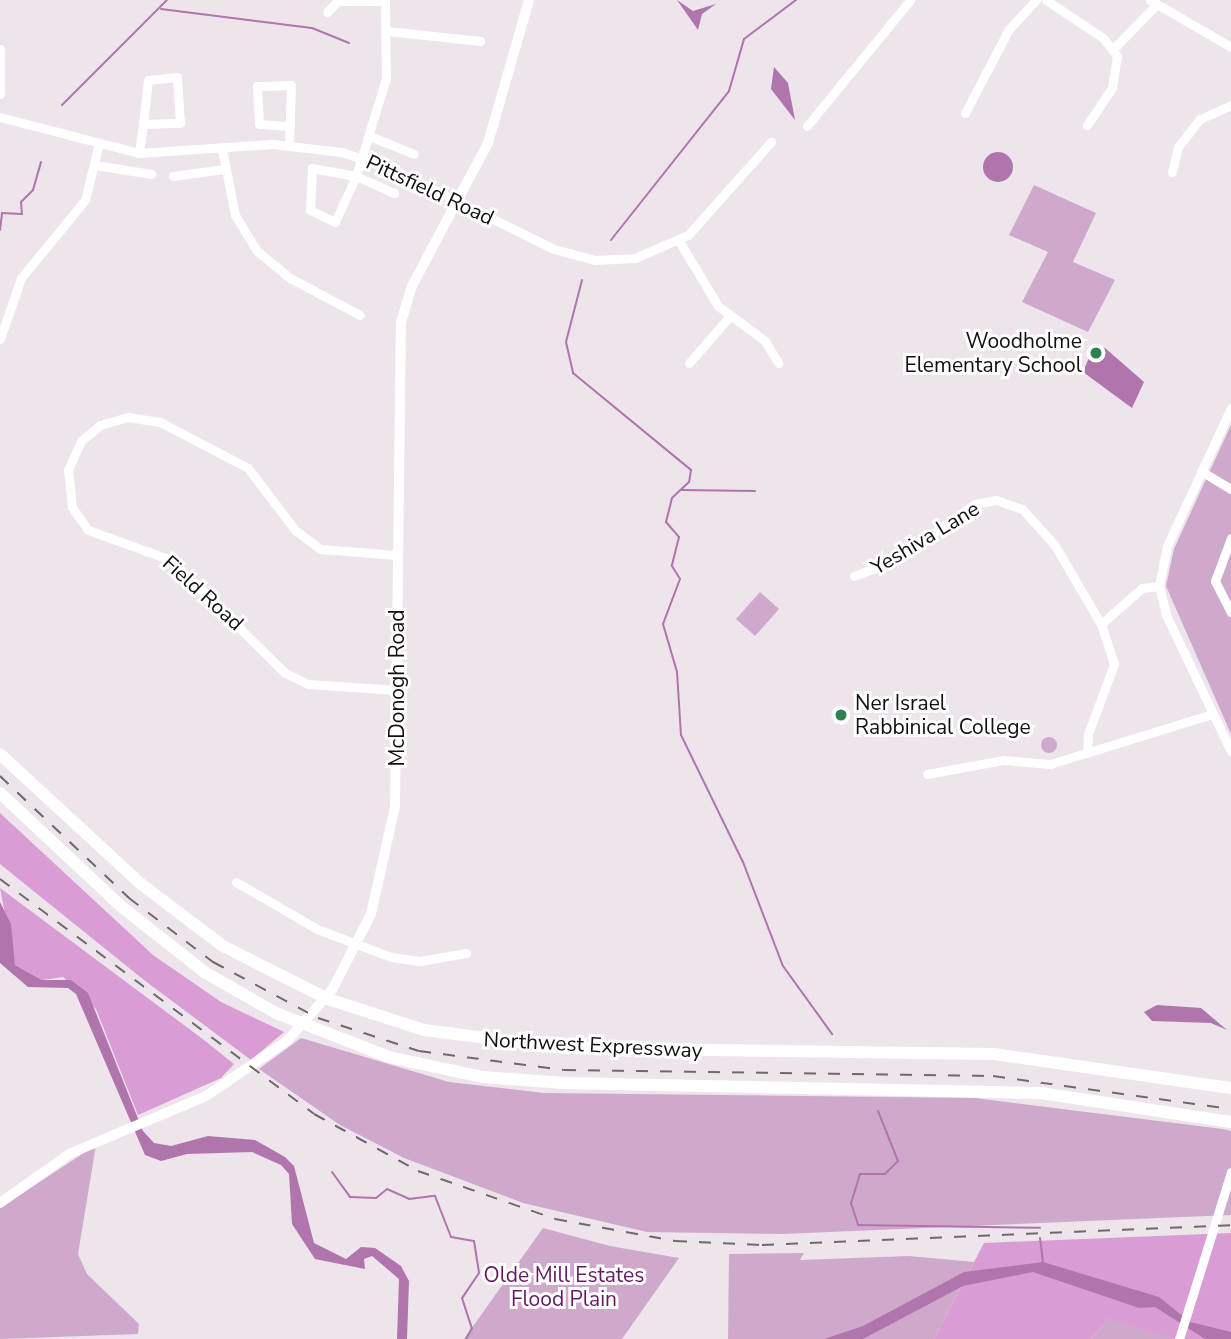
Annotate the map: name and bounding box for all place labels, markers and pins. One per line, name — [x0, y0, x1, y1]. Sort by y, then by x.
place label: Woodholme Elementary School — [904, 328, 1082, 378]
marker: Woodholme Elementary School — [1088, 345, 1104, 361]
place label: Ner Israel Rabbinical College — [855, 690, 1031, 740]
marker: Ner Israel Rabbinical College — [833, 707, 849, 723]

